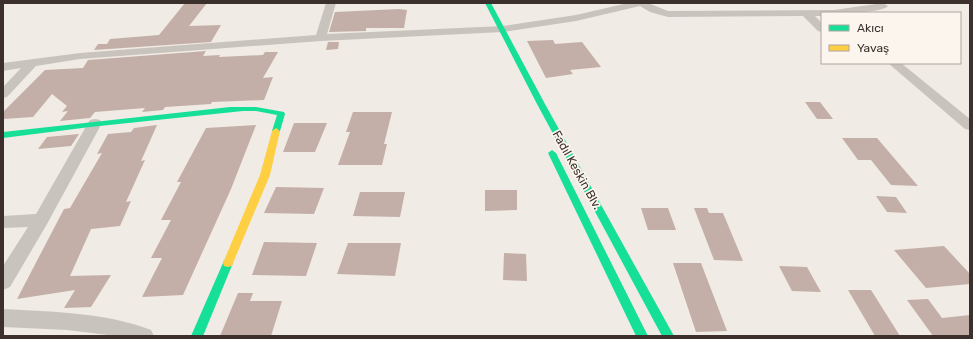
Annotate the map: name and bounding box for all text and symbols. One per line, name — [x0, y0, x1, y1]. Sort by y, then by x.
legend — [821, 12, 961, 64]
text: Akıcı — [857, 21, 884, 35]
text: Yavaş — [857, 41, 889, 55]
street label: Fadıl Keskin Blv. — [550, 128, 604, 212]

